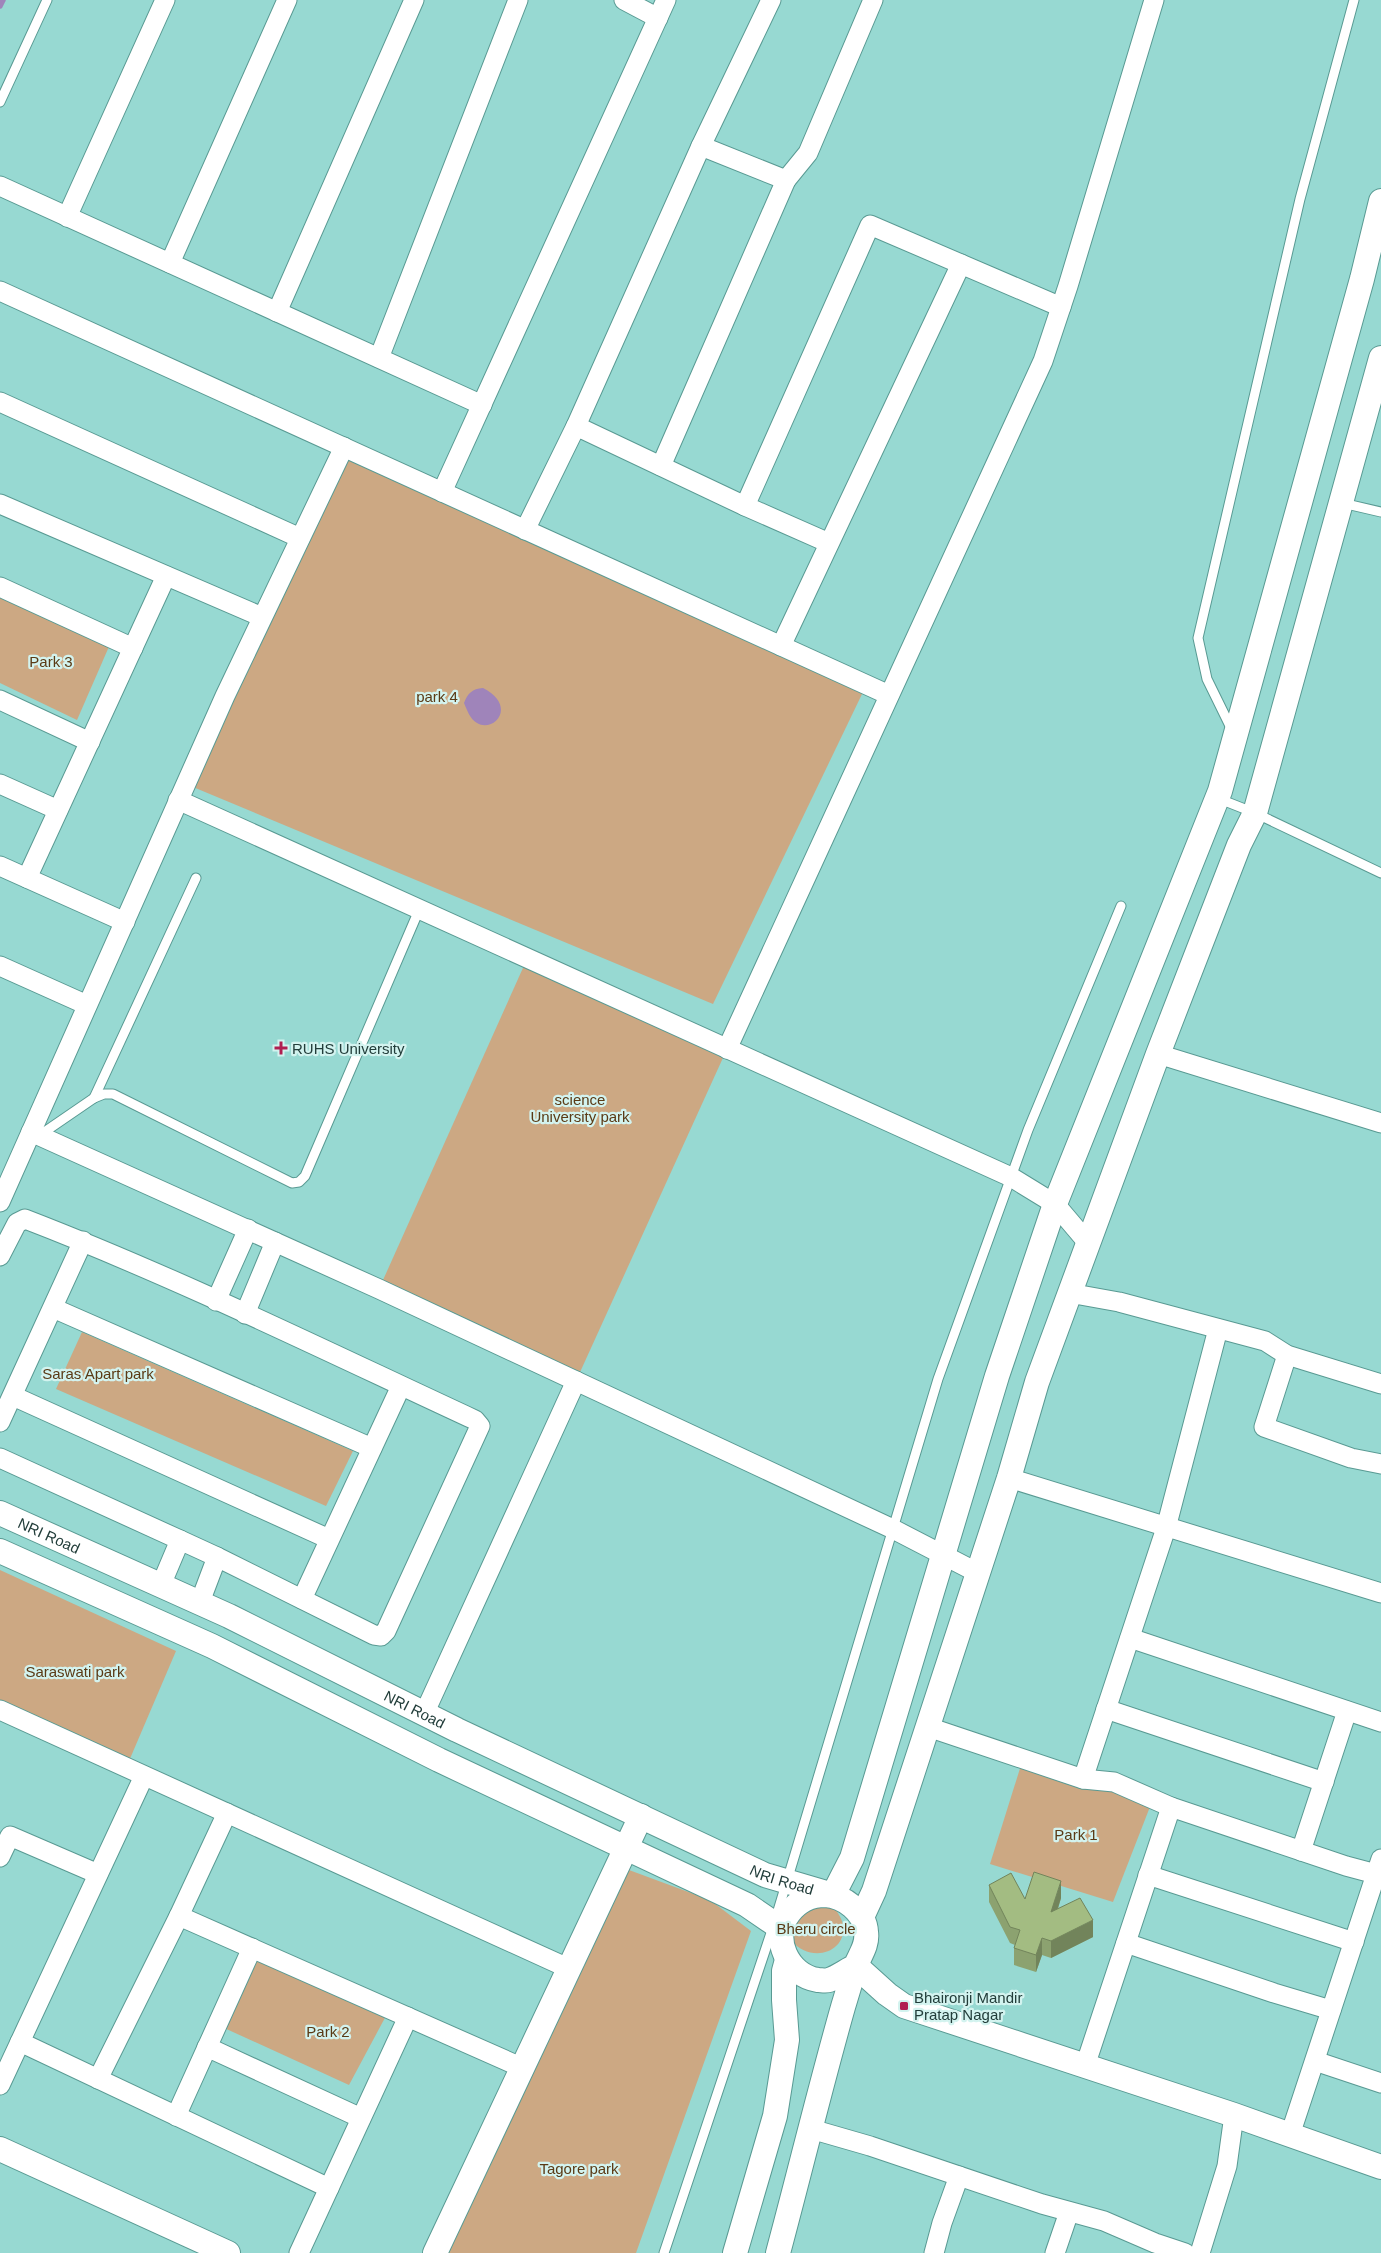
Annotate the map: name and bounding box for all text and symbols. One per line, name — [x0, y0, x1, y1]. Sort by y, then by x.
park label: Park 3 — [29, 653, 73, 670]
park label: park 4 — [416, 688, 458, 705]
place label: RUHS University — [292, 1040, 405, 1057]
marker: RUHS University — [274, 1041, 288, 1055]
park label: science University park — [530, 1091, 630, 1125]
park label: Saras Apart park — [42, 1365, 154, 1382]
street label: NRI Road — [16, 1514, 83, 1556]
park label: Saraswati park — [25, 1663, 125, 1680]
street label: NRI Road — [382, 1687, 448, 1731]
park label: Park 1 — [1054, 1826, 1098, 1843]
street label: NRI Road — [747, 1861, 816, 1897]
park label: Bheru circle — [776, 1920, 856, 1937]
place label: Bhaironji Mandir Pratap Nagar — [914, 1989, 1022, 2023]
marker: Bhaironji Mandir Pratap Nagar — [898, 2000, 910, 2012]
park label: Park 2 — [306, 2023, 350, 2040]
park label: Tagore park — [539, 2160, 619, 2177]

